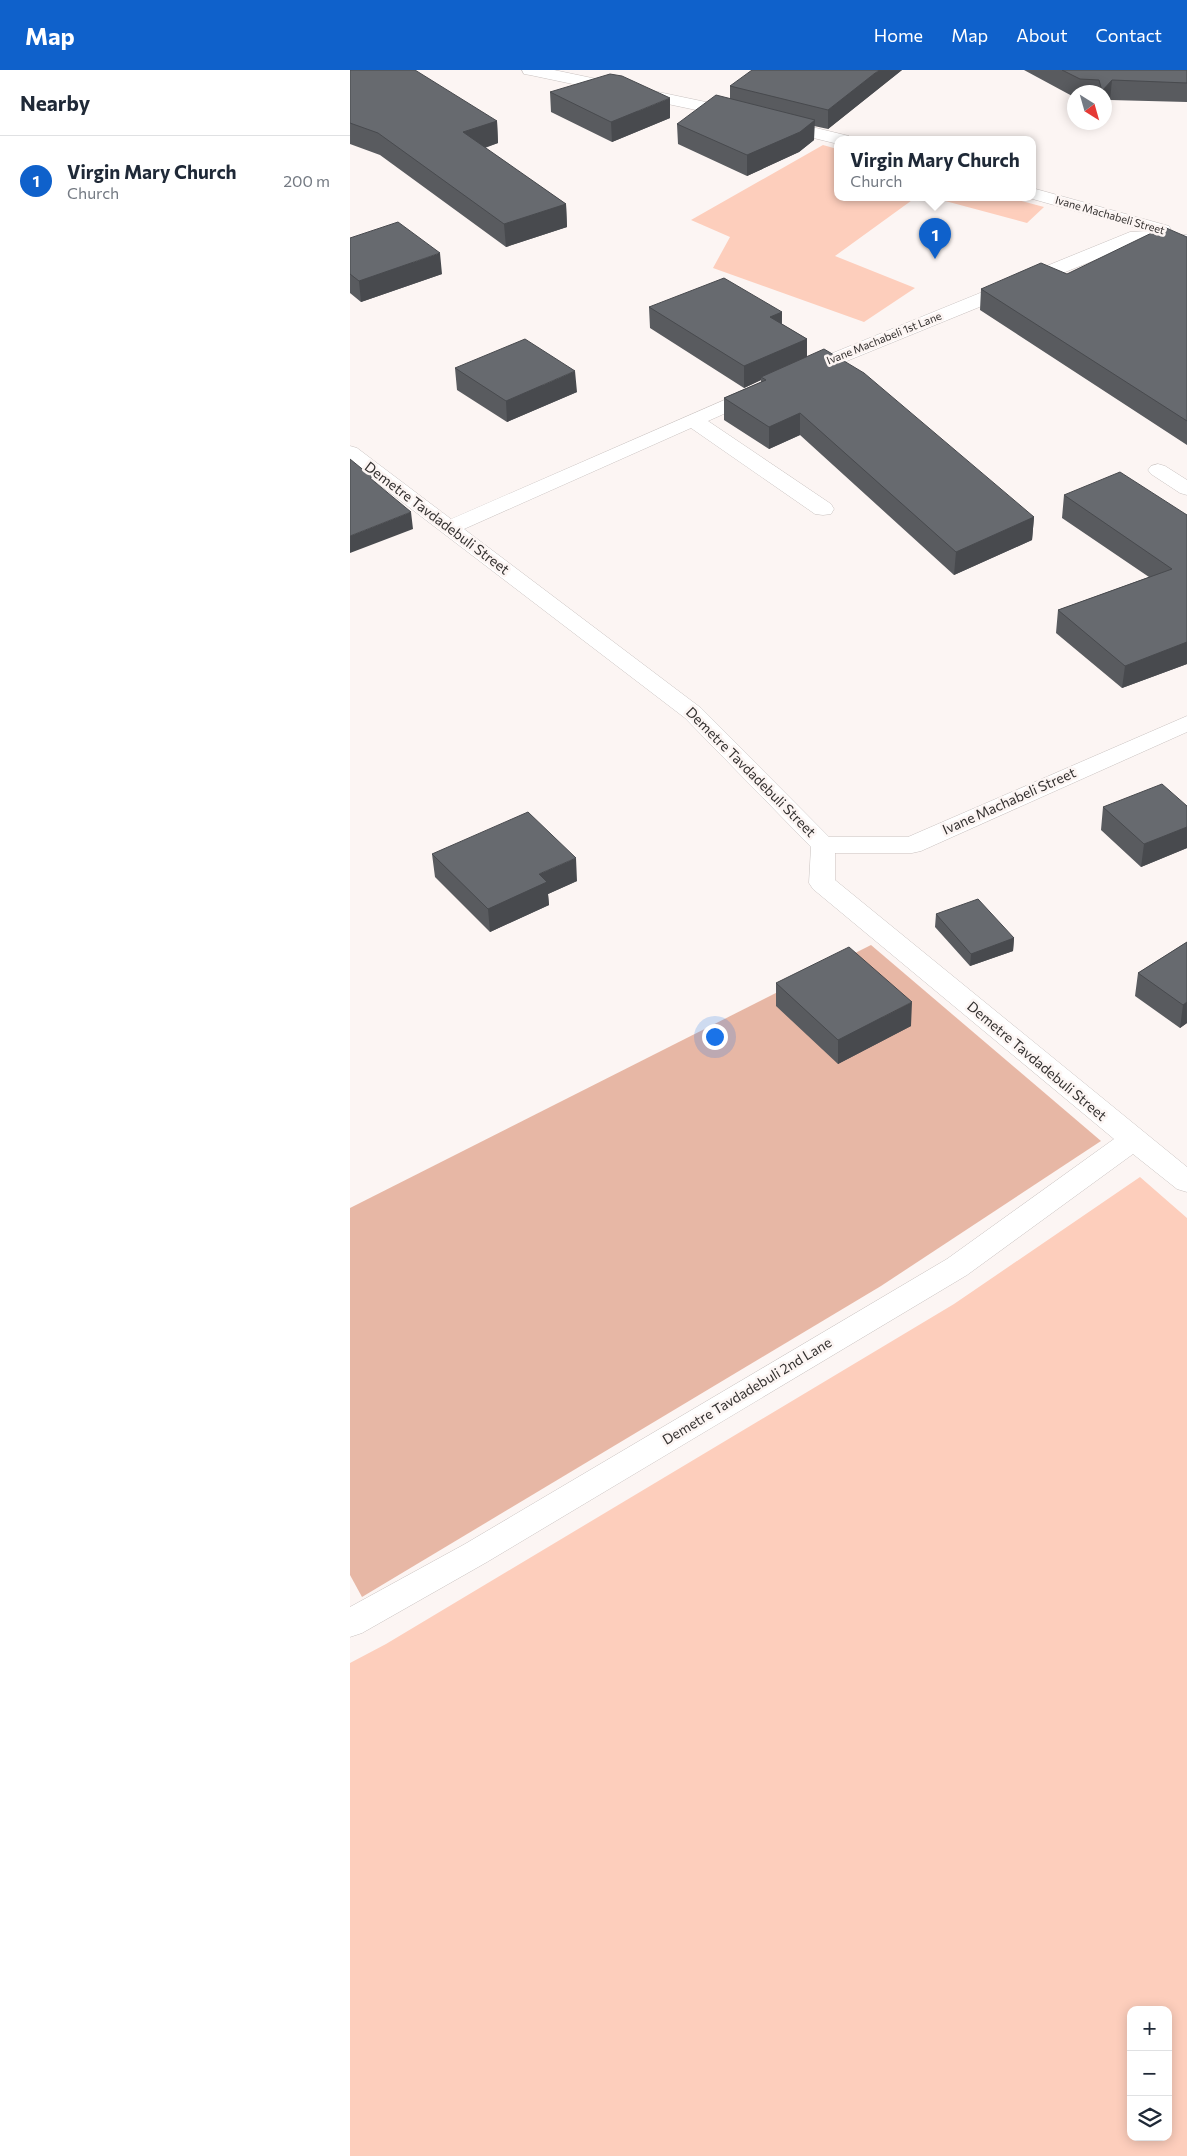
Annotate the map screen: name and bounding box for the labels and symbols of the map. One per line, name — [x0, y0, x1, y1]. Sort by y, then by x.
north arrow — [1067, 85, 1112, 130]
street label: Ivane Machabeli Street — [1054, 193, 1167, 237]
pin: 1 — [919, 218, 951, 259]
street label: Ivane Machabeli 1st Lane — [824, 308, 943, 367]
street label: Demetre Tavdadebuli Street — [362, 458, 513, 578]
street label: Demetre Tavdadebuli Street — [683, 703, 820, 840]
street label: Ivane Machabeli Street — [939, 763, 1078, 838]
street label: Demetre Tavdadebuli Street — [964, 997, 1111, 1124]
your location — [702, 1024, 728, 1050]
street label: Demetre Tavdadebuli 2nd Lane — [659, 1333, 834, 1448]

